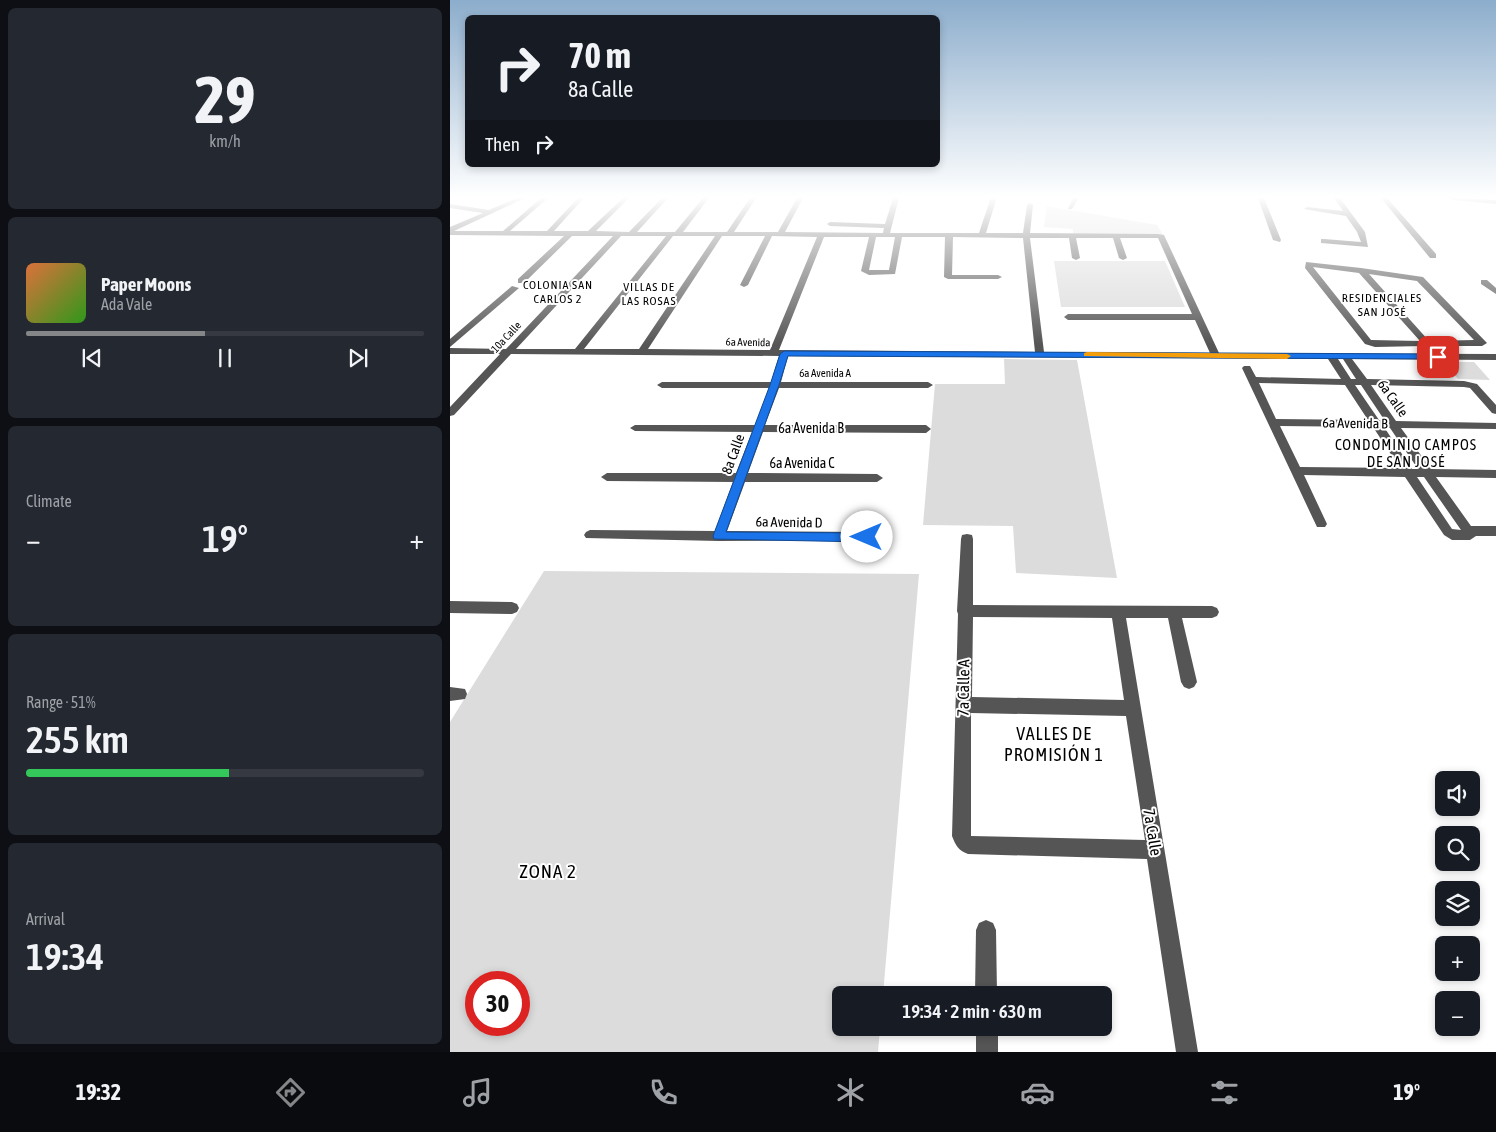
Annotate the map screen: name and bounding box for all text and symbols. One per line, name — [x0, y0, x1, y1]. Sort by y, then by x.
icon: right — [485, 35, 550, 100]
text: 70 m — [568, 35, 631, 75]
text: 29 — [194, 62, 256, 137]
text: 8a Calle — [568, 76, 633, 102]
icon: right — [530, 130, 558, 158]
text: km/h — [209, 132, 241, 150]
text: Then — [485, 133, 520, 155]
text: Paper Moons — [101, 273, 191, 295]
district label: COLONIA SAN CARLOS 2 — [523, 278, 593, 306]
district label: VILLAS DE LAS ROSAS — [621, 280, 677, 308]
district label: RESIDENCIALES SAN JOSÉ — [1342, 291, 1422, 319]
text: Ada Vale — [101, 295, 152, 313]
street label: 10a Calle — [489, 319, 523, 355]
street label: 6a Avenida — [726, 336, 770, 348]
pin — [1417, 336, 1459, 378]
icon: arrive — [1424, 343, 1452, 371]
icon: previous — [78, 344, 106, 372]
icon: pause — [211, 344, 239, 372]
icon: next — [344, 344, 372, 372]
street label: 6a Avenida A — [799, 367, 851, 379]
street label: 6a Calle — [1375, 376, 1411, 420]
street label: 6a Avenida B — [1322, 414, 1388, 432]
street label: 6a Avenida B — [778, 420, 844, 436]
street label: 8a Calle — [718, 432, 748, 476]
district label: CONDOMINIO CAMPOS DE SAN JOSÉ — [1335, 436, 1477, 470]
street label: 6a Avenida C — [769, 455, 835, 471]
text: Climate — [26, 492, 72, 510]
position arrow — [840, 510, 892, 562]
street label: 6a Avenida D — [755, 513, 823, 531]
text: 19° — [202, 517, 248, 560]
text: − — [26, 523, 41, 555]
text: + — [409, 523, 424, 555]
street label: 7a Calle A — [954, 659, 973, 717]
text: Range · 51% — [26, 693, 96, 711]
text: 255 km — [26, 718, 129, 761]
district label: VALLES DE PROMISIÓN 1 — [1004, 723, 1104, 765]
map controls — [1435, 771, 1480, 1036]
button: sound — [1435, 771, 1480, 816]
street label: 7a Calle — [1140, 807, 1166, 857]
button: search — [1435, 826, 1480, 871]
district label: ZONA 2 — [519, 860, 577, 882]
button: layers — [1435, 881, 1480, 926]
text: Arrival — [26, 910, 65, 928]
text: 19:34 — [26, 935, 104, 978]
button: + — [1435, 936, 1480, 981]
speed limit sign: 30 — [465, 971, 530, 1036]
button: − — [1435, 991, 1480, 1036]
text: 19:34 · 2 min · 630 m — [902, 1000, 1042, 1022]
icon: directions — [273, 1075, 308, 1110]
icon: music — [460, 1075, 495, 1110]
icon: phone — [646, 1075, 681, 1110]
icon: climate — [833, 1075, 868, 1110]
icon: car — [1020, 1075, 1055, 1110]
icon: filters — [1207, 1075, 1242, 1110]
text: 19:32 — [76, 1079, 121, 1105]
text: 19° — [1393, 1079, 1420, 1105]

